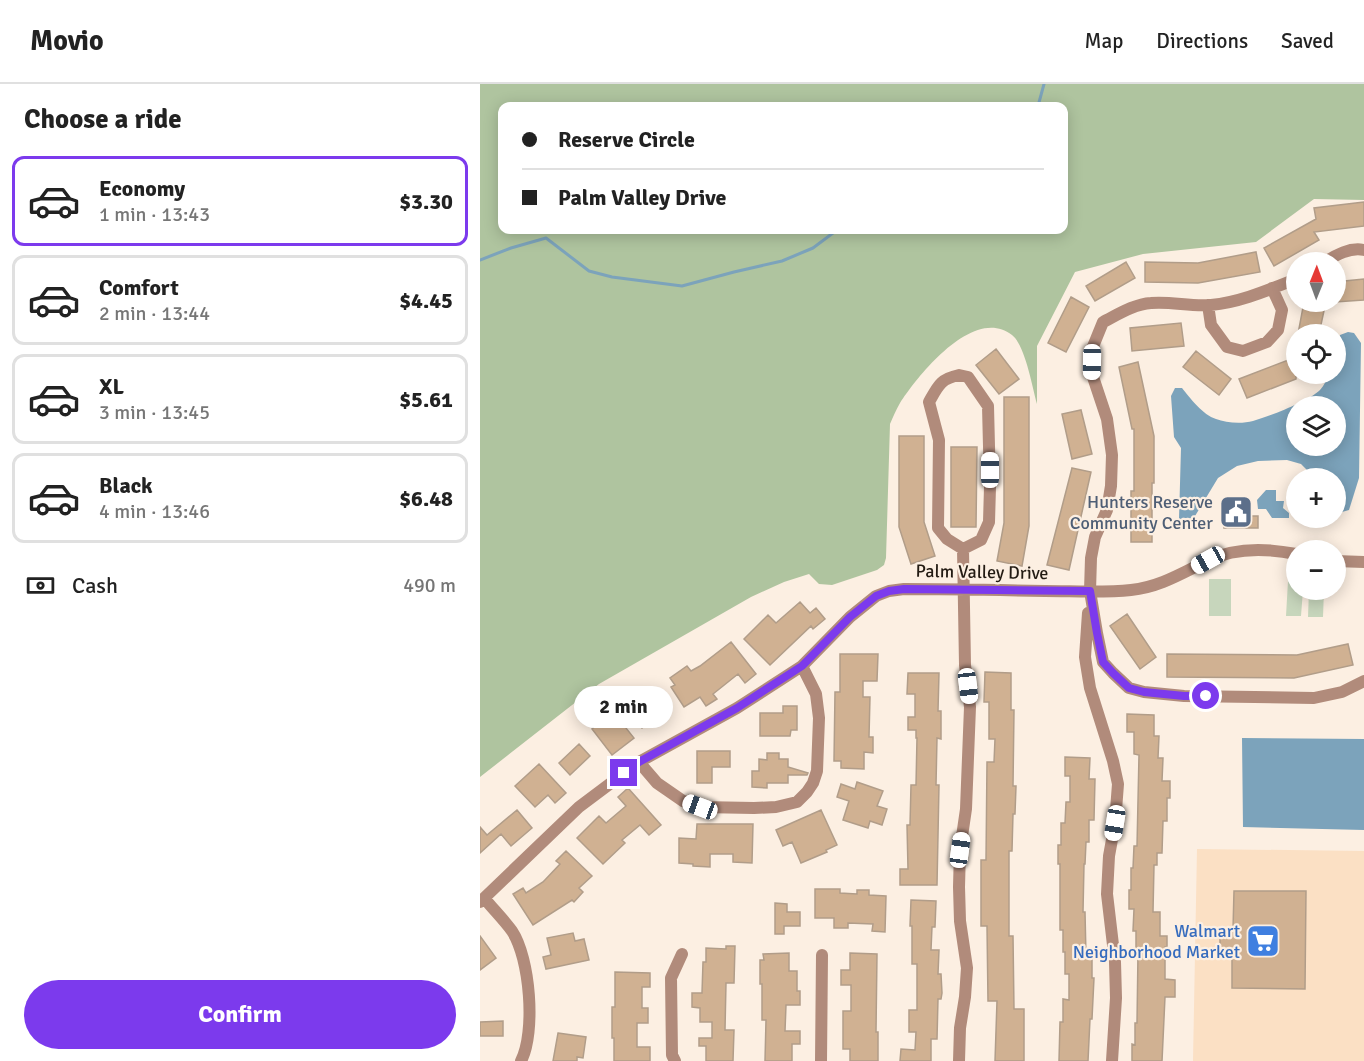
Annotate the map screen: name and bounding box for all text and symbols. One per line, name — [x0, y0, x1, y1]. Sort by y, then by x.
text: Movio — [30, 24, 104, 58]
text: Map — [1085, 28, 1123, 54]
text: Directions — [1156, 28, 1248, 54]
text: Saved — [1281, 28, 1334, 54]
text: Choose a ride — [24, 103, 182, 136]
text: Reserve Circle — [558, 126, 695, 153]
icon: car — [27, 174, 81, 228]
text: Economy — [99, 175, 185, 202]
text: Palm Valley Drive — [558, 184, 727, 211]
text: $3.30 — [399, 188, 453, 215]
text: 1 min · 13:43 — [99, 202, 210, 227]
north arrow — [1286, 252, 1346, 312]
map controls — [1286, 252, 1346, 600]
icon: car — [27, 273, 81, 327]
text: Comfort — [99, 274, 179, 301]
text: $4.45 — [399, 287, 453, 314]
text: 2 min · 13:44 — [99, 301, 210, 326]
button: locate — [1286, 324, 1346, 384]
car — [1083, 344, 1101, 380]
icon: car — [27, 372, 81, 426]
text: XL — [99, 373, 124, 400]
text: $5.61 — [399, 386, 453, 413]
button: layers — [1286, 396, 1346, 456]
text: 3 min · 13:45 — [99, 400, 210, 425]
car — [981, 452, 999, 488]
button: + — [1286, 468, 1346, 528]
icon: car — [27, 471, 81, 525]
text: Black — [99, 472, 153, 499]
text: $6.48 — [399, 485, 453, 512]
place label: Hunters Reserve Community Center — [1070, 491, 1213, 534]
public building icon: Hunters Reserve Community Center — [1218, 494, 1254, 530]
text: 4 min · 13:46 — [99, 499, 210, 524]
button: − — [1286, 540, 1346, 600]
car — [1188, 543, 1228, 577]
street label: Palm Valley Drive — [915, 560, 1049, 584]
icon: cash — [24, 569, 57, 602]
text: Cash — [72, 572, 118, 599]
text: 490 m — [403, 573, 456, 598]
car — [957, 667, 979, 705]
route start — [1192, 682, 1219, 709]
callout: 2 min — [574, 686, 674, 728]
text: 2 min — [599, 694, 648, 719]
route end — [610, 759, 637, 786]
car — [680, 792, 720, 822]
car — [1103, 804, 1127, 842]
car — [949, 831, 971, 869]
place label: Walmart Neighborhood Market — [1073, 920, 1240, 963]
supermarket icon: Walmart Neighborhood Market — [1245, 923, 1281, 959]
button: Confirm — [24, 980, 456, 1049]

